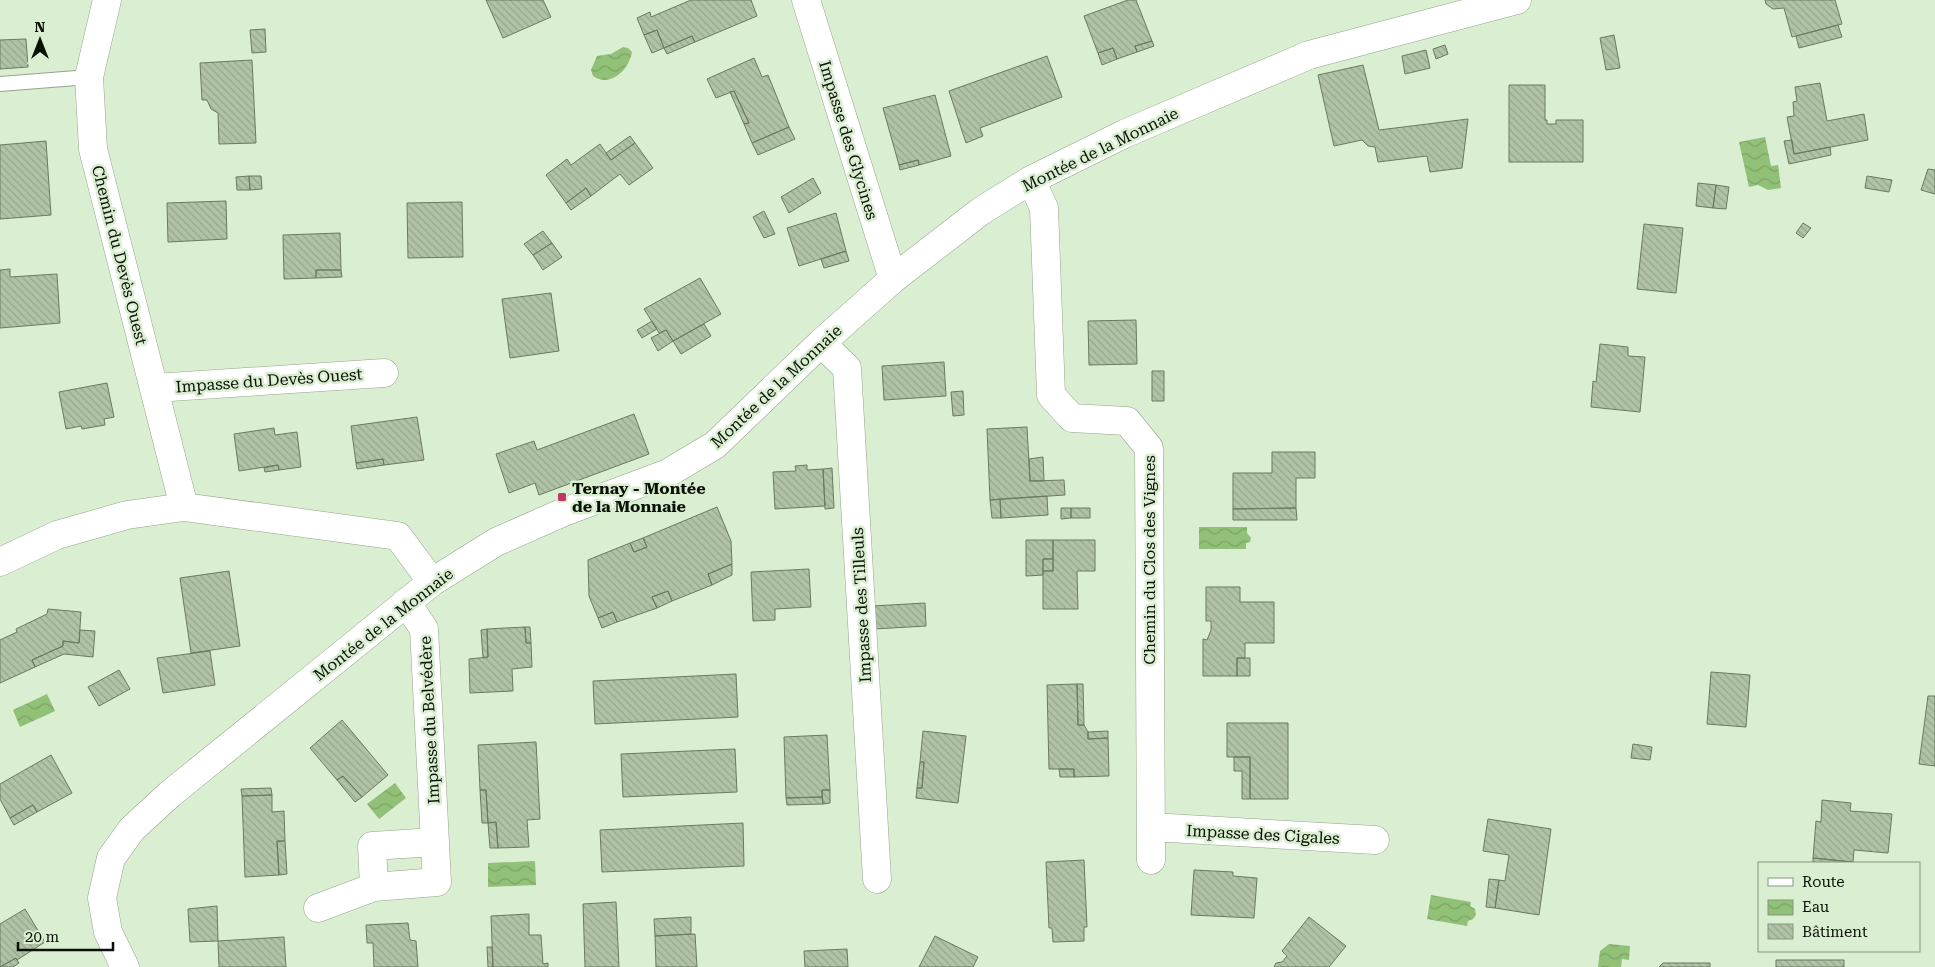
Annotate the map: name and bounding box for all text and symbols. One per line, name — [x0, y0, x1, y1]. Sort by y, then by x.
north arrow — [15, 15, 65, 65]
text: N — [35, 19, 46, 35]
street label: Impasse des Glycines — [815, 58, 882, 222]
street label: Montée de la Monnaie — [1019, 103, 1182, 196]
street label: Chemin du Devès Ouest — [88, 163, 151, 347]
street label: Montée de la Monnaie — [707, 321, 846, 452]
street label: Impasse du Devès Ouest — [175, 364, 363, 397]
street label: Chemin du Clos des Vignes — [1140, 455, 1159, 665]
place label: Ternay - Montée de la Monnaie — [572, 479, 706, 516]
marker: Ternay - Montée de la Monnaie — [556, 491, 568, 503]
street label: Impasse des Tilleuls — [848, 527, 875, 683]
street label: Montée de la Monnaie — [310, 564, 457, 685]
street label: Impasse du Belvédère — [416, 635, 443, 804]
street label: Impasse des Cigales — [1186, 821, 1341, 848]
legend — [1758, 862, 1920, 952]
text: Route — [1802, 873, 1844, 891]
text: Eau — [1802, 898, 1830, 916]
scale bar — [18, 920, 112, 952]
text: Bâtiment — [1802, 923, 1868, 941]
text: 20 m — [25, 928, 60, 946]

